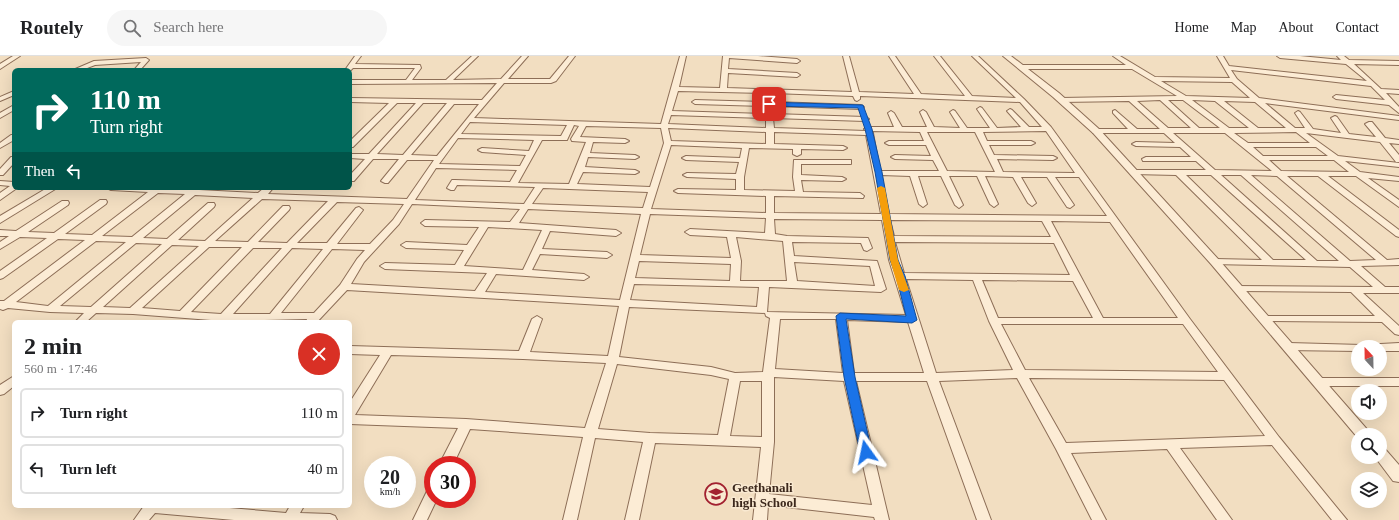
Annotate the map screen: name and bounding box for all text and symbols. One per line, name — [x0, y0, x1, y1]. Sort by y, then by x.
search box — [107, 10, 387, 46]
text: Routely — [20, 17, 83, 38]
icon: search — [121, 17, 143, 39]
text: Search here — [153, 19, 224, 35]
text: Home — [1175, 20, 1209, 35]
text: Map — [1231, 20, 1256, 35]
text: About — [1278, 20, 1313, 35]
text: Contact — [1335, 20, 1379, 35]
icon: right — [24, 84, 76, 136]
text: 110 m — [90, 84, 161, 115]
pin — [752, 87, 786, 121]
icon: arrive — [758, 93, 780, 115]
text: Turn right — [90, 117, 163, 137]
icon: left — [63, 160, 85, 182]
text: Then — [24, 163, 55, 179]
text: 2 min — [24, 333, 82, 359]
button: close — [298, 333, 340, 375]
north arrow — [1351, 340, 1387, 376]
map controls — [1351, 340, 1387, 508]
text: 560 m · 17:46 — [24, 361, 97, 376]
button: sound — [1351, 384, 1387, 420]
icon: right — [26, 402, 48, 424]
text: Turn right — [60, 405, 127, 421]
text: 110 m — [301, 405, 338, 421]
button: search — [1351, 428, 1387, 464]
position arrow — [845, 431, 887, 473]
speed limit sign: 30 — [424, 456, 476, 508]
icon: left — [26, 458, 48, 480]
text: Turn left — [60, 461, 117, 477]
text: 40 m — [308, 461, 338, 477]
text: 20 — [380, 466, 400, 488]
button: layers — [1351, 472, 1387, 508]
place label: Geethanali high School — [732, 480, 797, 510]
school or university icon: Geethanali high School — [703, 481, 729, 507]
text: km/h — [380, 486, 400, 497]

